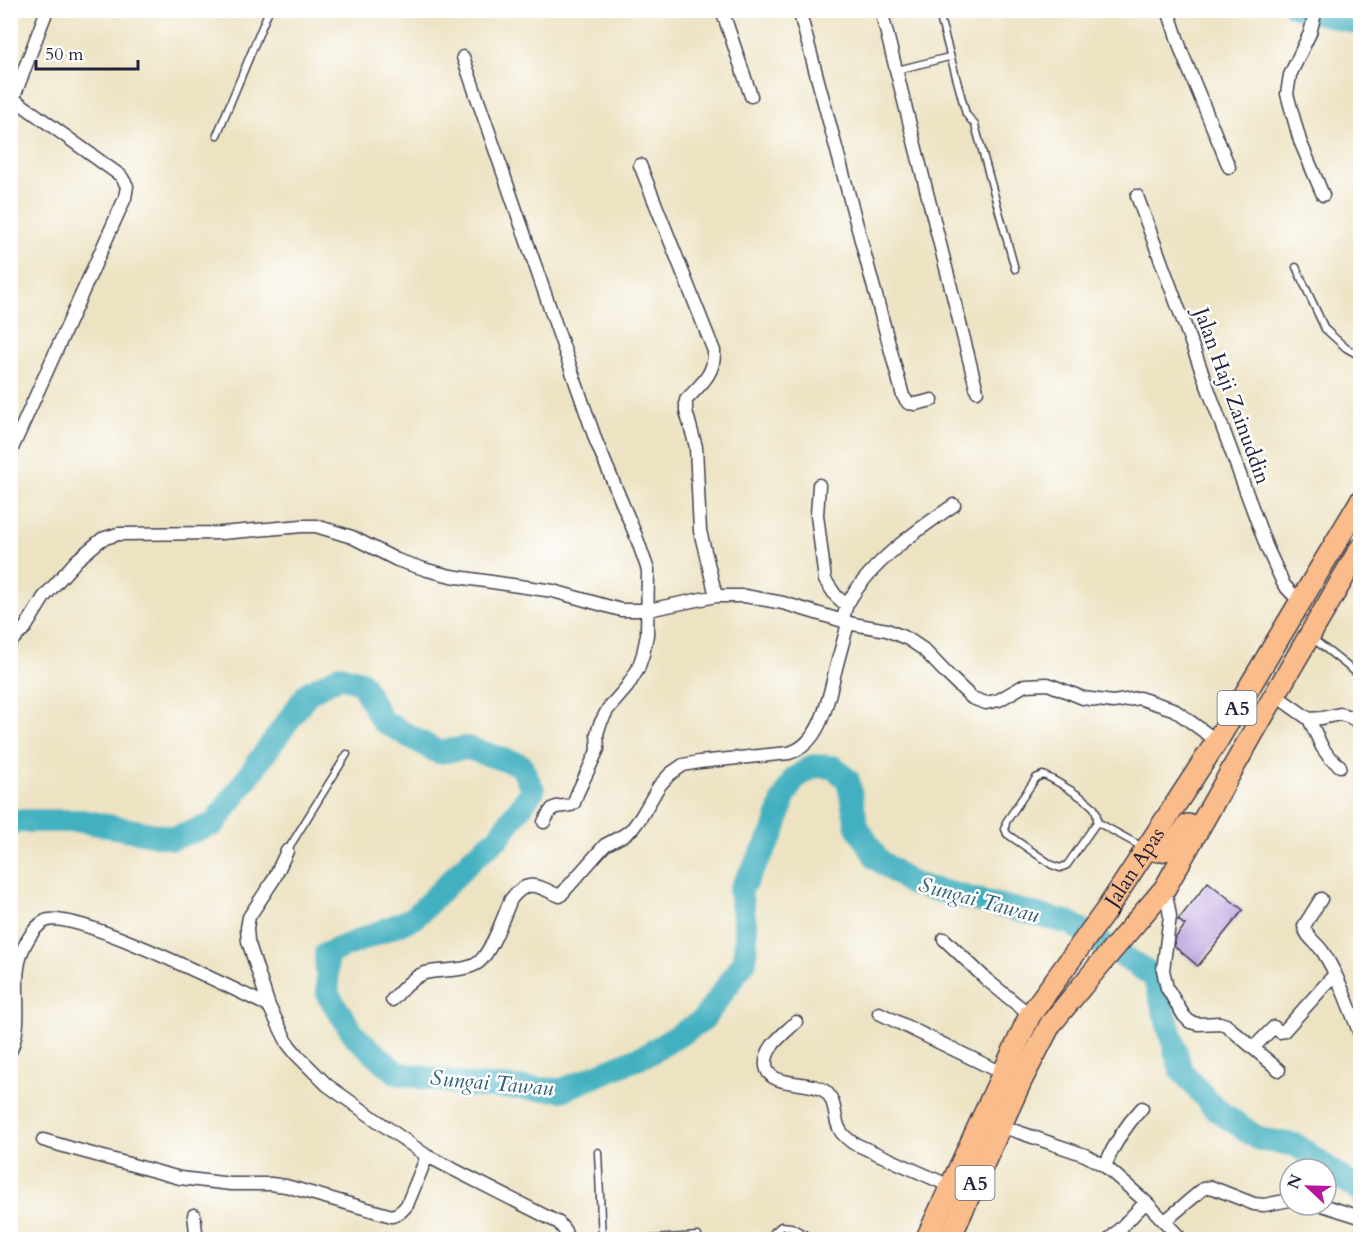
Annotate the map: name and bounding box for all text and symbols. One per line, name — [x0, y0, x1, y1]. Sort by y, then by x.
scale bar — [36, 33, 138, 71]
text: 50 m — [45, 42, 84, 67]
street label: Jalan Haji Zainuddin — [1186, 301, 1277, 488]
road number: A5 — [1218, 691, 1256, 725]
street label: Jalan Apas — [1096, 821, 1171, 915]
water label: Sungai Tawau — [915, 870, 1043, 930]
water label: Sungai Tawau — [429, 1063, 555, 1103]
north arrow — [1278, 1157, 1338, 1217]
road number: A5 — [956, 1166, 994, 1200]
text: N — [1282, 1171, 1308, 1192]

